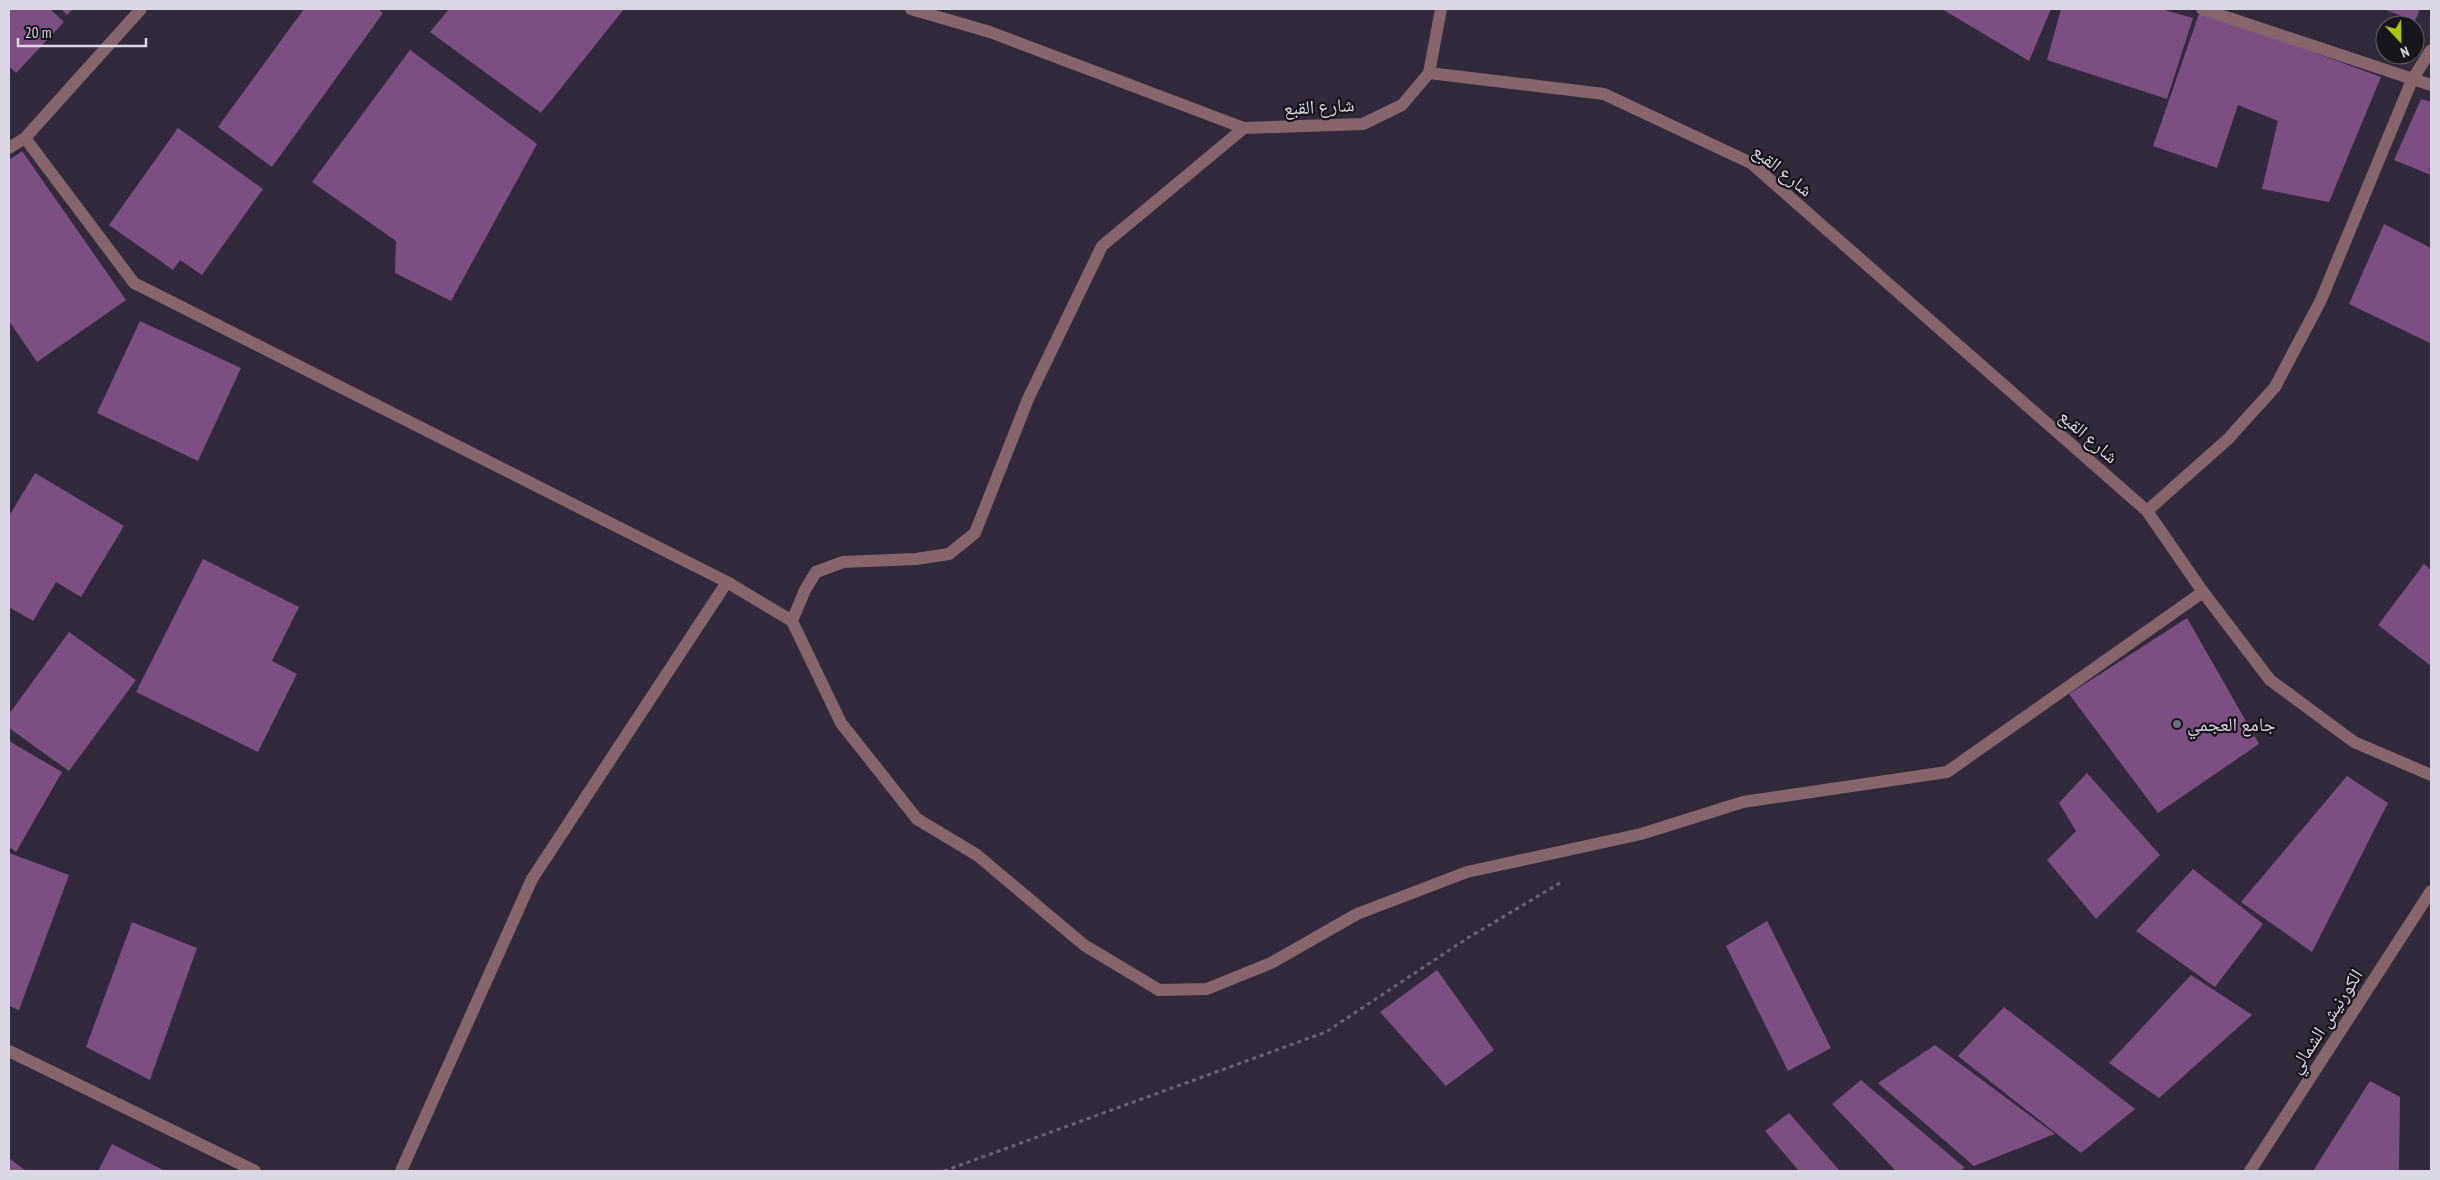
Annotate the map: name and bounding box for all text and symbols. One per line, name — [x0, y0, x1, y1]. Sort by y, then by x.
scale bar — [18, 15, 145, 47]
north arrow — [2375, 15, 2425, 65]
text: 20 m — [25, 23, 51, 42]
text: N — [2398, 42, 2412, 62]
street label: شارع القبع — [1283, 92, 1355, 121]
street label: شارع القبع — [1747, 138, 1818, 202]
street label: شارع القبع — [2054, 404, 2124, 469]
place label: جامع العجمي — [2187, 712, 2276, 740]
marker: جامع العجمي — [2171, 718, 2183, 730]
street label: الكورنيش الشمالي — [2282, 964, 2371, 1080]

